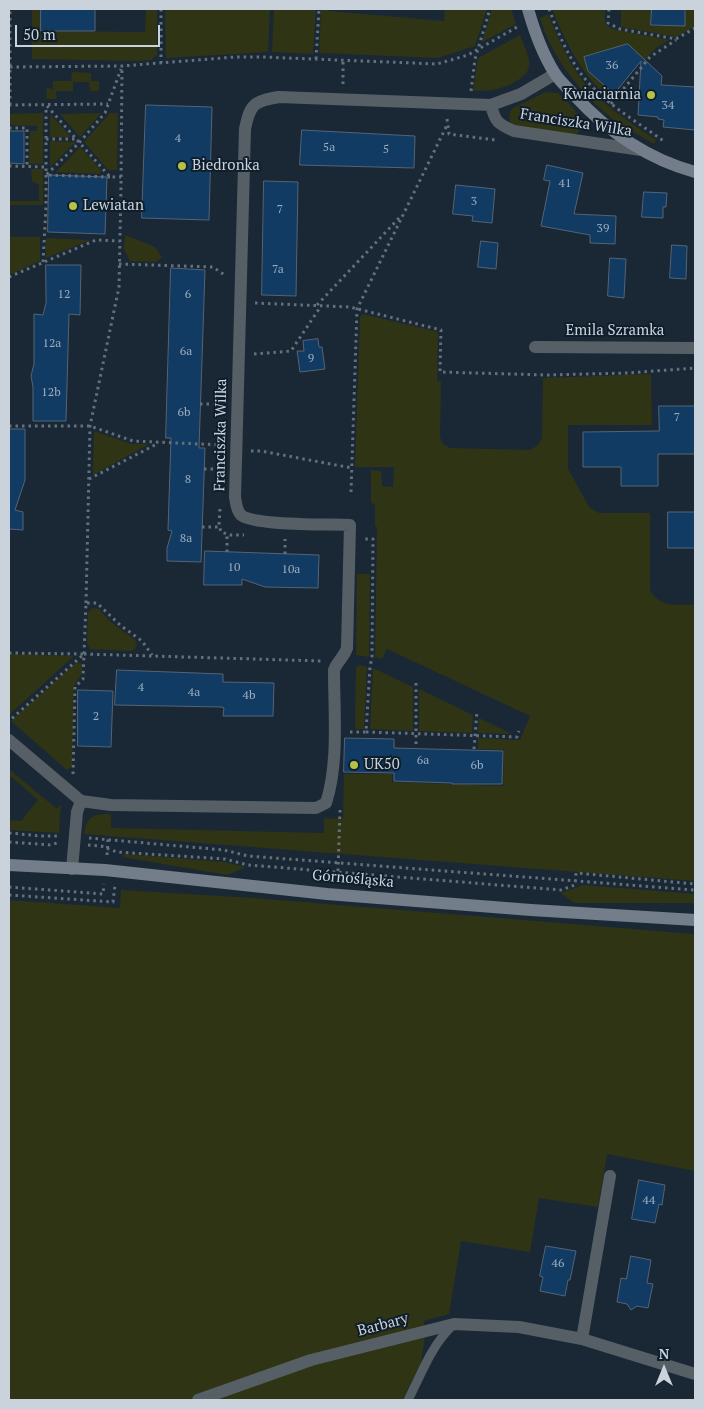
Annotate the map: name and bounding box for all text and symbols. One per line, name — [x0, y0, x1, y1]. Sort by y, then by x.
scale bar — [18, 15, 162, 47]
text: 50 m — [23, 24, 56, 44]
house number: 36 — [606, 59, 618, 73]
place label: Kwiaciarnia — [563, 86, 641, 104]
marker: Kwiaciarnia — [645, 89, 657, 101]
house number: 34 — [662, 99, 674, 113]
street label: Franciszka Wilka — [519, 105, 633, 141]
house number: 4 — [175, 132, 181, 146]
house number: 5a — [323, 141, 335, 155]
house number: 5 — [383, 143, 389, 157]
place label: Biedronka — [192, 157, 260, 175]
marker: Biedronka — [176, 160, 188, 172]
house number: 41 — [559, 177, 571, 191]
house number: 3 — [471, 195, 477, 209]
place label: Lewiatan — [83, 197, 144, 215]
marker: Lewiatan — [67, 200, 79, 212]
house number: 7 — [277, 203, 283, 217]
house number: 39 — [597, 222, 609, 236]
house number: 7a — [272, 263, 284, 277]
house number: 12 — [58, 288, 70, 302]
house number: 6 — [185, 288, 191, 302]
street label: Emila Szramka — [566, 322, 664, 340]
house number: 12a — [43, 337, 61, 351]
house number: 6a — [180, 345, 192, 359]
house number: 9 — [308, 352, 314, 366]
street label: Franciszka Wilka — [211, 378, 231, 492]
house number: 12b — [41, 386, 61, 400]
house number: 6b — [178, 406, 190, 420]
house number: 7 — [674, 411, 680, 425]
house number: 8 — [185, 473, 191, 487]
house number: 8a — [180, 532, 192, 546]
house number: 10 — [228, 561, 240, 575]
house number: 10a — [282, 563, 300, 577]
house number: 4 — [138, 681, 144, 695]
house number: 4a — [188, 686, 200, 700]
house number: 4b — [243, 689, 255, 703]
house number: 2 — [93, 710, 99, 724]
house number: 6a — [417, 754, 429, 768]
place label: UK50 — [364, 756, 400, 774]
marker: UK50 — [348, 759, 360, 771]
house number: 6b — [471, 759, 483, 773]
street label: Górnośląska — [311, 866, 395, 892]
house number: 44 — [643, 1194, 655, 1208]
house number: 46 — [552, 1257, 564, 1271]
street label: Barbary — [356, 1310, 410, 1340]
north arrow — [639, 1344, 689, 1394]
text: N — [659, 1344, 669, 1363]

